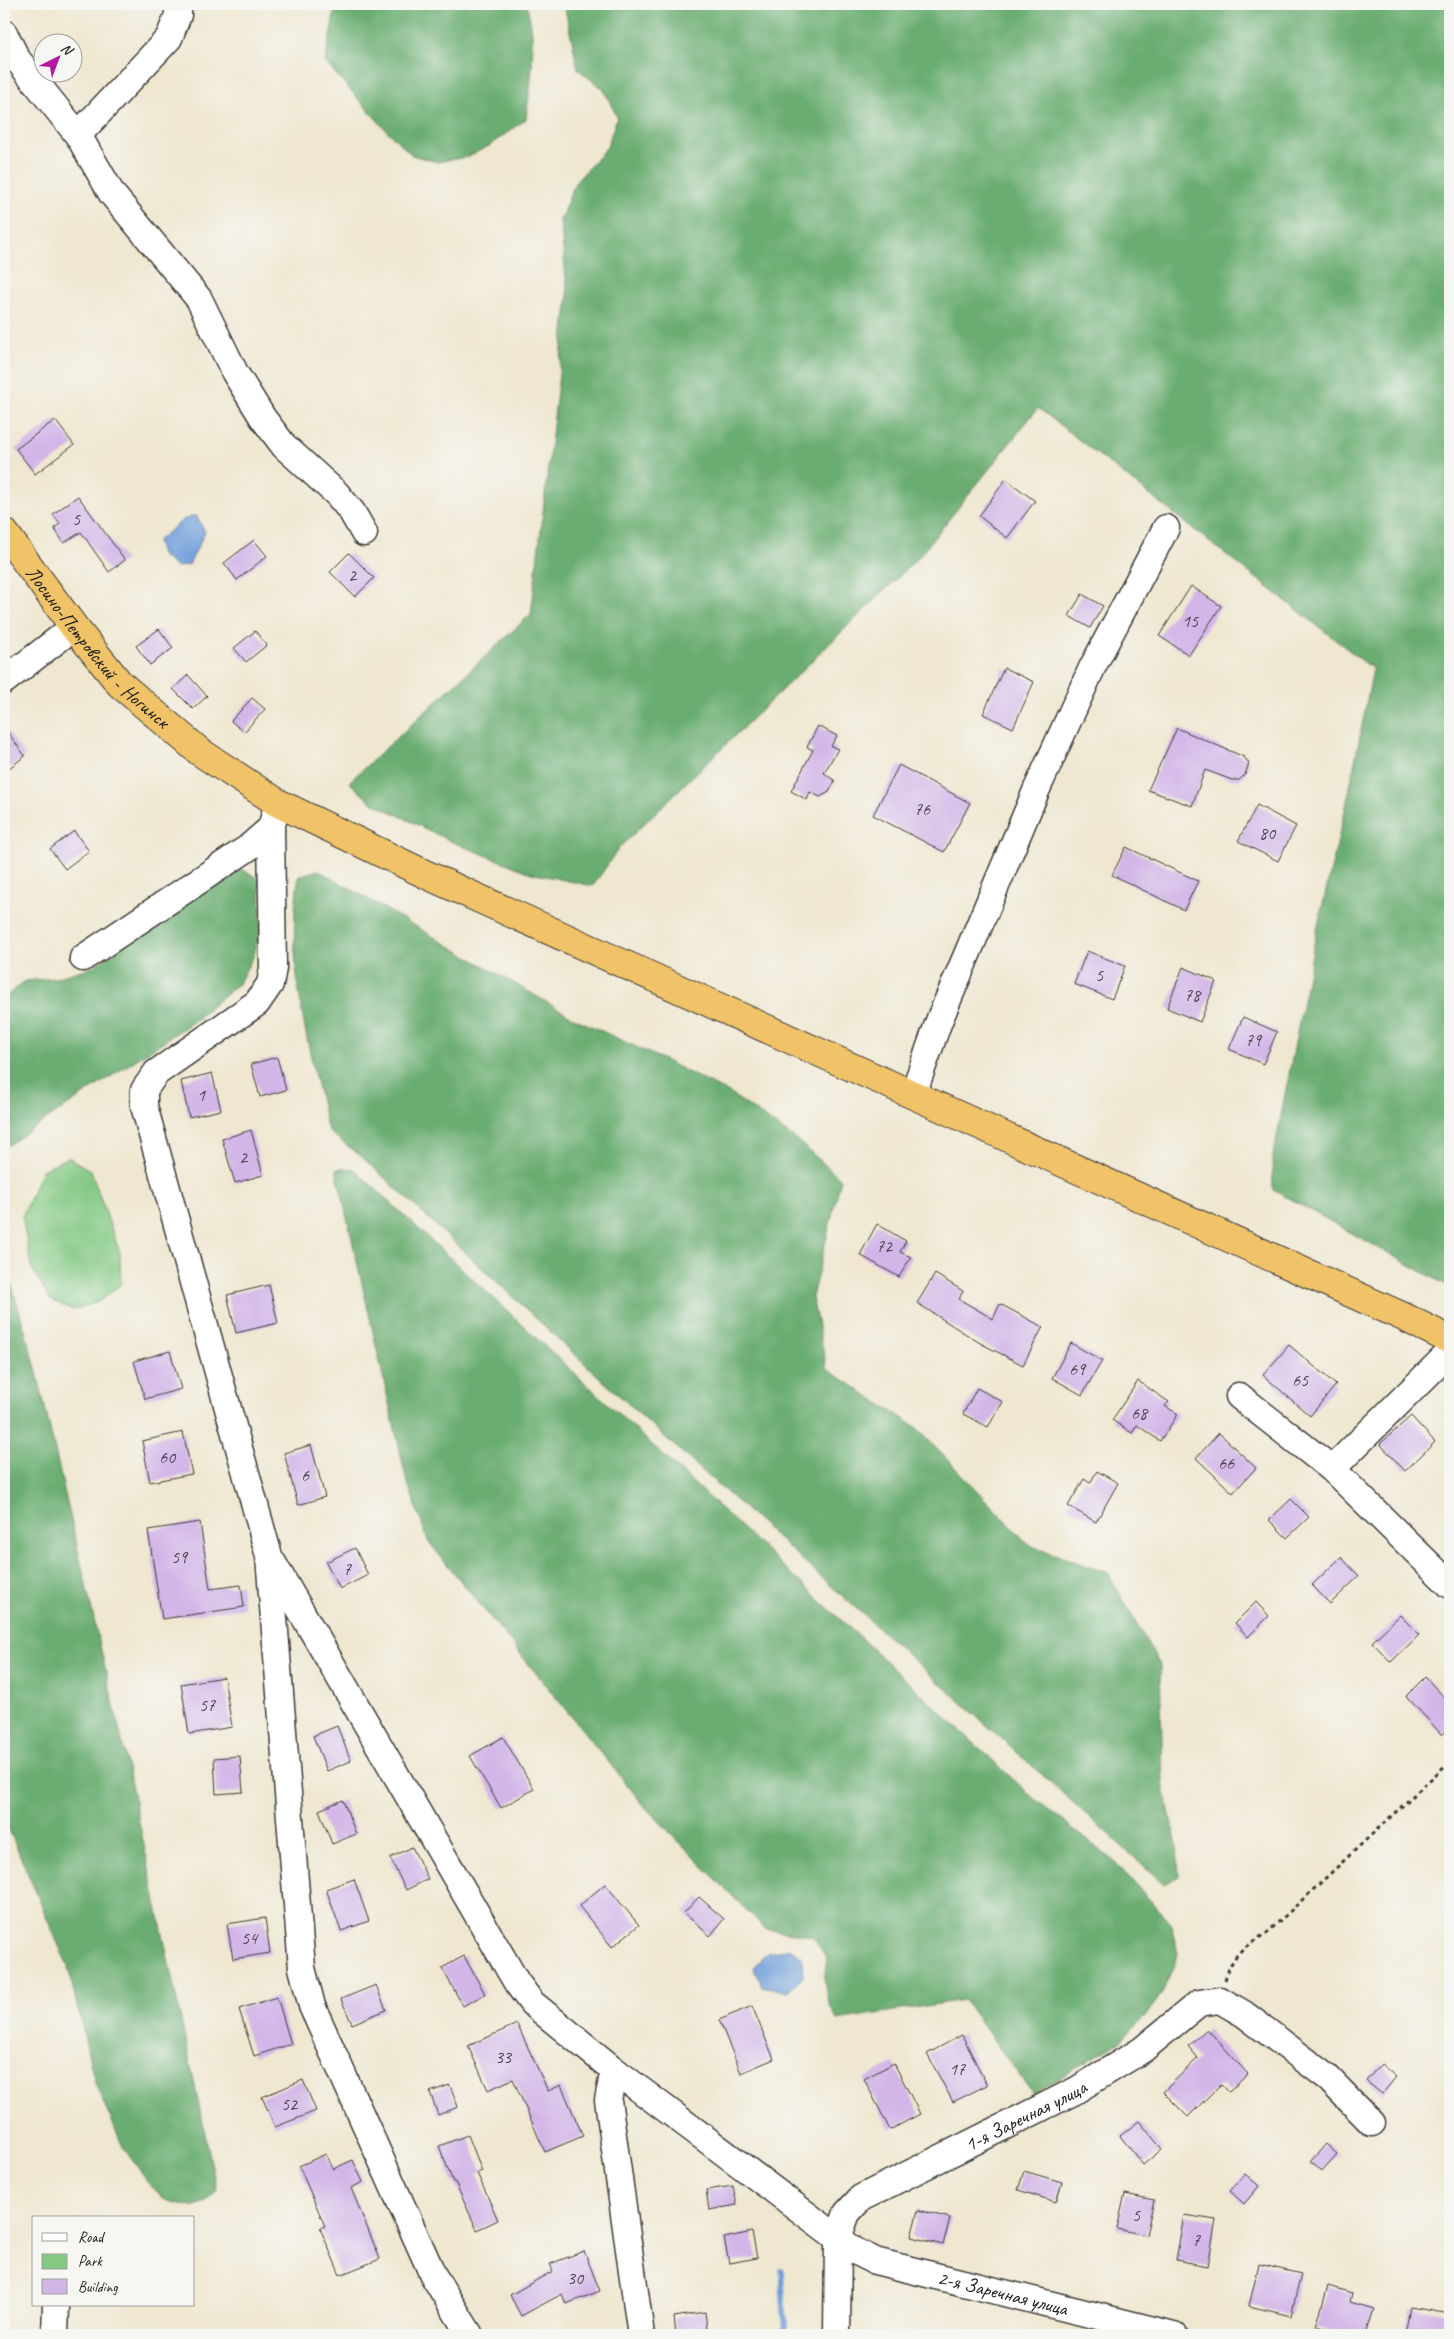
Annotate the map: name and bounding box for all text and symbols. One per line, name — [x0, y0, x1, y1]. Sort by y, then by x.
north arrow — [32, 32, 82, 82]
text: N — [57, 39, 77, 59]
house number: 5 — [72, 508, 81, 530]
street label: Лосино-Петровский - Ногинск — [21, 561, 176, 735]
house number: 2 — [348, 564, 358, 586]
house number: 15 — [1182, 610, 1199, 632]
house number: 76 — [914, 798, 931, 820]
house number: 80 — [1259, 822, 1277, 844]
house number: 5 — [1095, 964, 1104, 986]
house number: 78 — [1184, 984, 1202, 1006]
house number: 79 — [1245, 1029, 1263, 1051]
house number: 1 — [197, 1084, 206, 1106]
house number: 2 — [239, 1146, 249, 1168]
house number: 72 — [876, 1235, 894, 1257]
house number: 69 — [1069, 1358, 1087, 1380]
house number: 65 — [1292, 1369, 1309, 1391]
house number: 68 — [1131, 1402, 1149, 1424]
house number: 60 — [159, 1446, 177, 1468]
house number: 66 — [1218, 1452, 1235, 1474]
house number: 6 — [301, 1464, 310, 1486]
house number: 59 — [171, 1546, 189, 1568]
house number: 7 — [343, 1558, 352, 1580]
house number: 57 — [199, 1694, 216, 1716]
house number: 54 — [241, 1927, 259, 1949]
house number: 33 — [495, 2046, 513, 2068]
house number: 17 — [949, 2058, 966, 2080]
street label: 1-я Заречная улица — [960, 2073, 1093, 2157]
house number: 52 — [281, 2093, 299, 2115]
house number: 5 — [1132, 2204, 1141, 2226]
legend — [32, 2216, 195, 2306]
text: Road — [78, 2228, 105, 2247]
house number: 7 — [1192, 2229, 1201, 2251]
text: Park — [78, 2252, 103, 2271]
street label: 2-я Заречная улица — [935, 2265, 1072, 2321]
house number: 30 — [567, 2267, 585, 2289]
text: Building — [78, 2278, 118, 2297]

